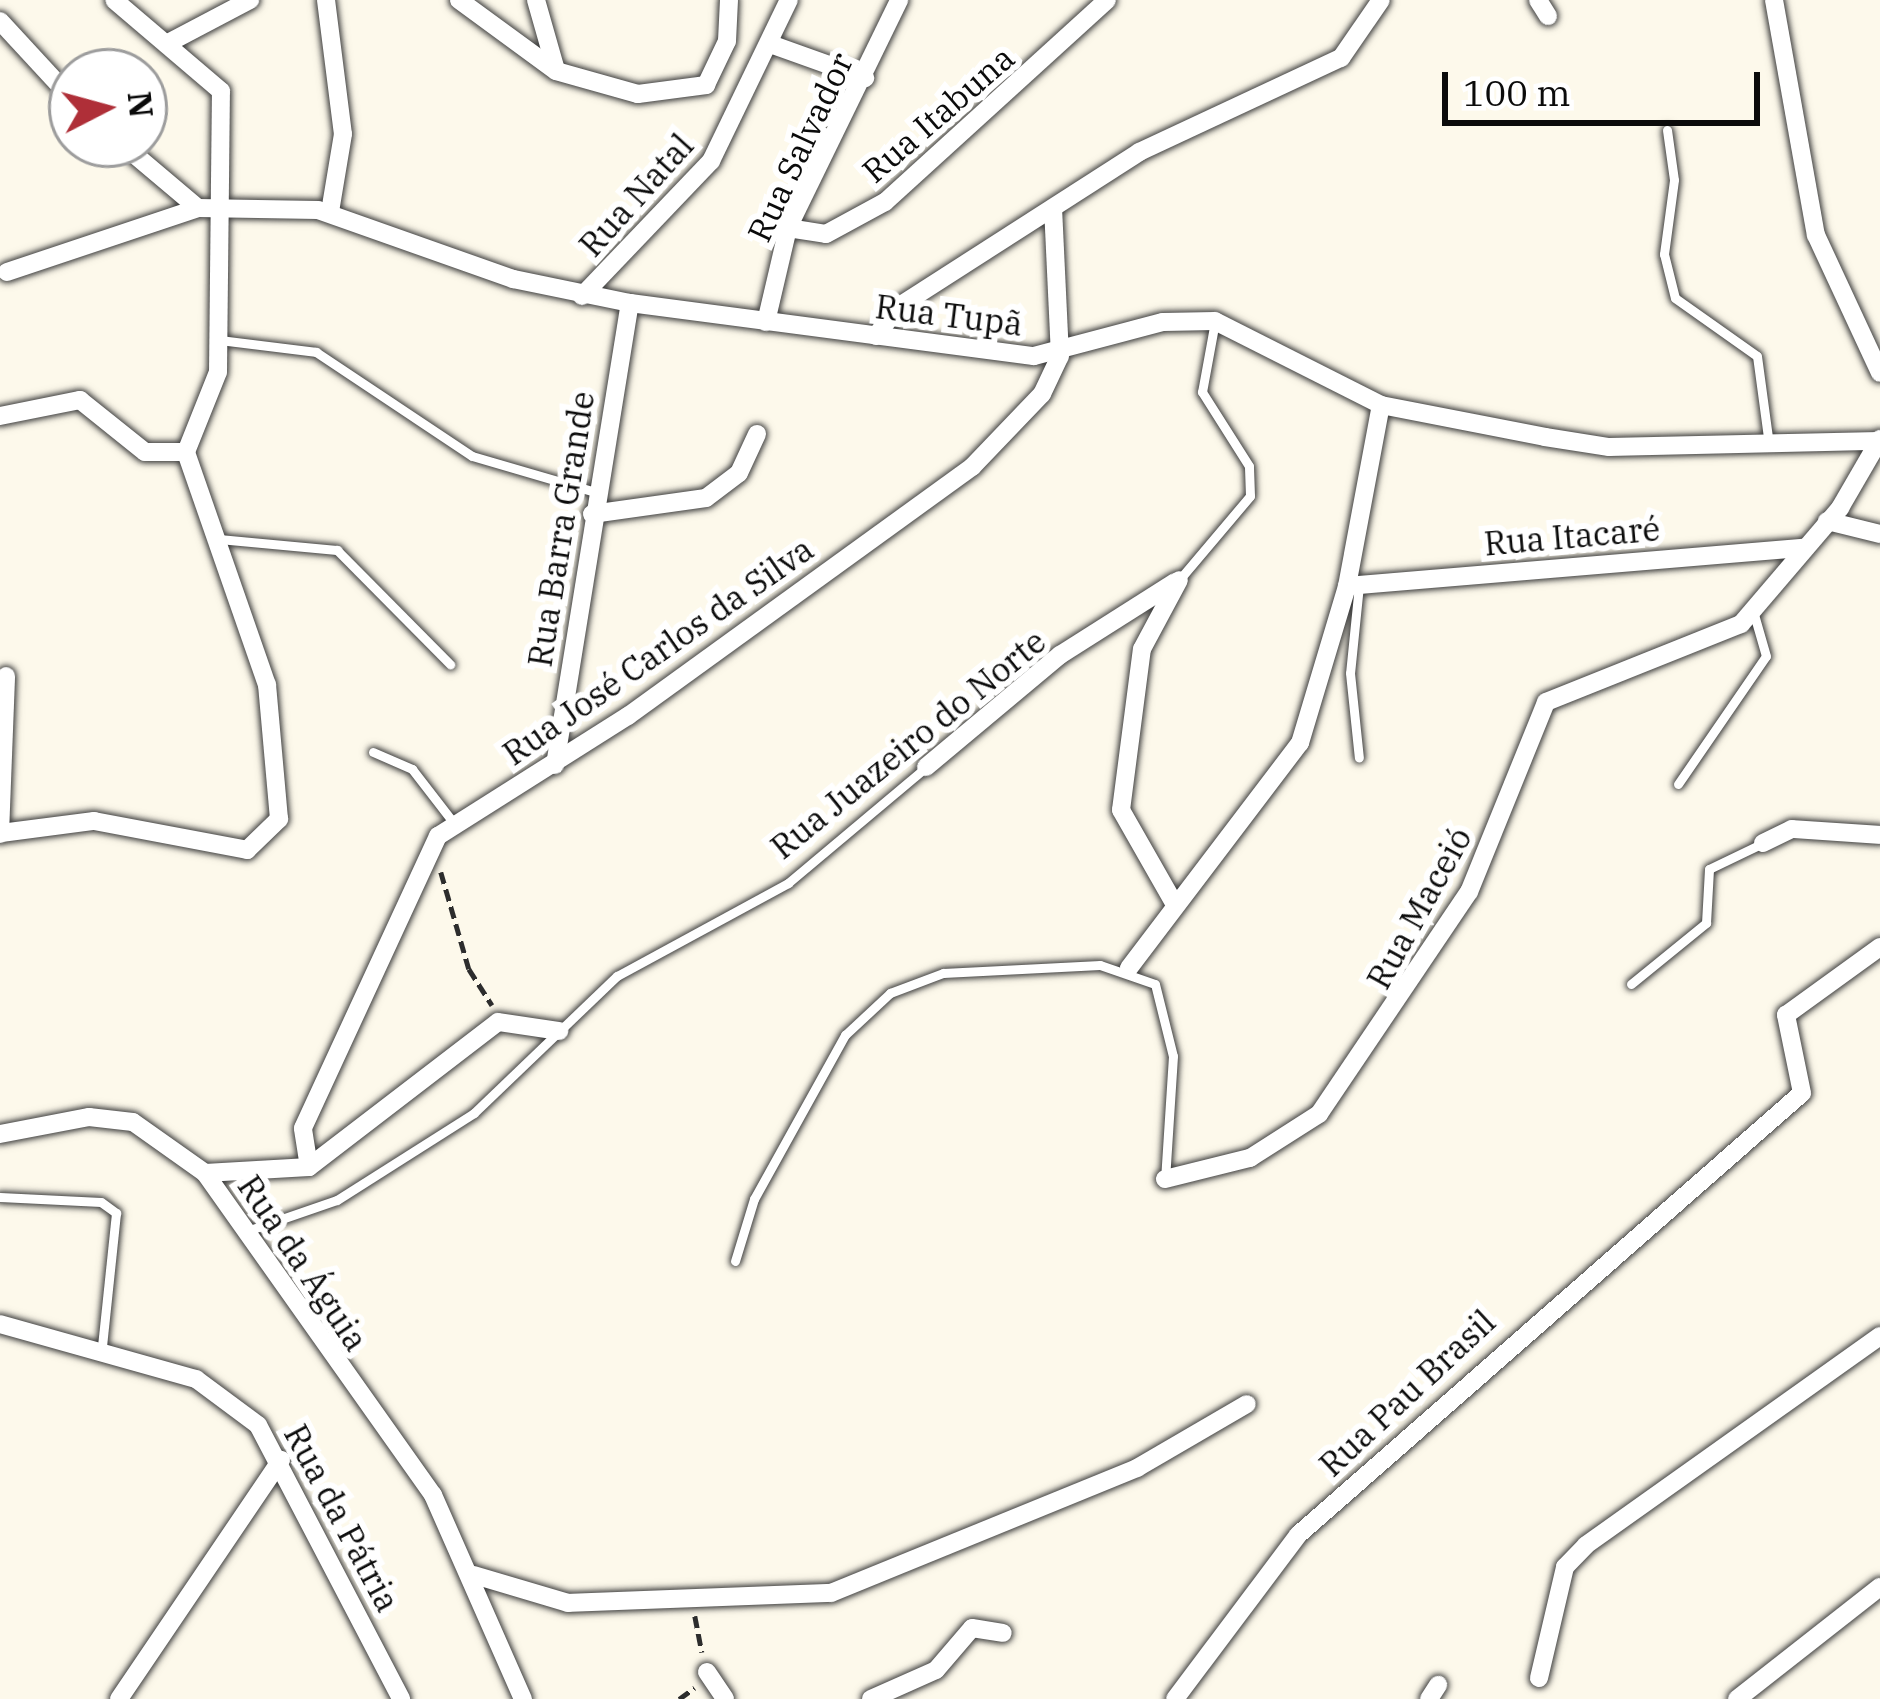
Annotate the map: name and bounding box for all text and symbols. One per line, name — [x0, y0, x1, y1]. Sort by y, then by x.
street label: Rua Itabuna — [854, 37, 1022, 191]
street label: Rua Salvador — [739, 46, 861, 248]
north arrow — [48, 48, 168, 168]
scale bar — [1448, 48, 1766, 122]
text: 100 m — [1463, 69, 1570, 116]
text: N — [119, 89, 164, 120]
street label: Rua Natal — [571, 126, 701, 264]
street label: Rua Tupã — [873, 286, 1025, 344]
street label: Rua Barra Grande — [520, 388, 602, 670]
street label: Rua Itacaré — [1482, 509, 1662, 563]
street label: Rua José Carlos da Silva — [495, 529, 821, 773]
street label: Rua Juazeiro do Norte — [763, 621, 1053, 867]
street label: Rua Maceió — [1358, 820, 1480, 996]
street label: Rua da Águia — [230, 1168, 376, 1358]
street label: Rua Pau Brasil — [1311, 1302, 1503, 1484]
street label: Rua da Pátria — [276, 1418, 408, 1618]

